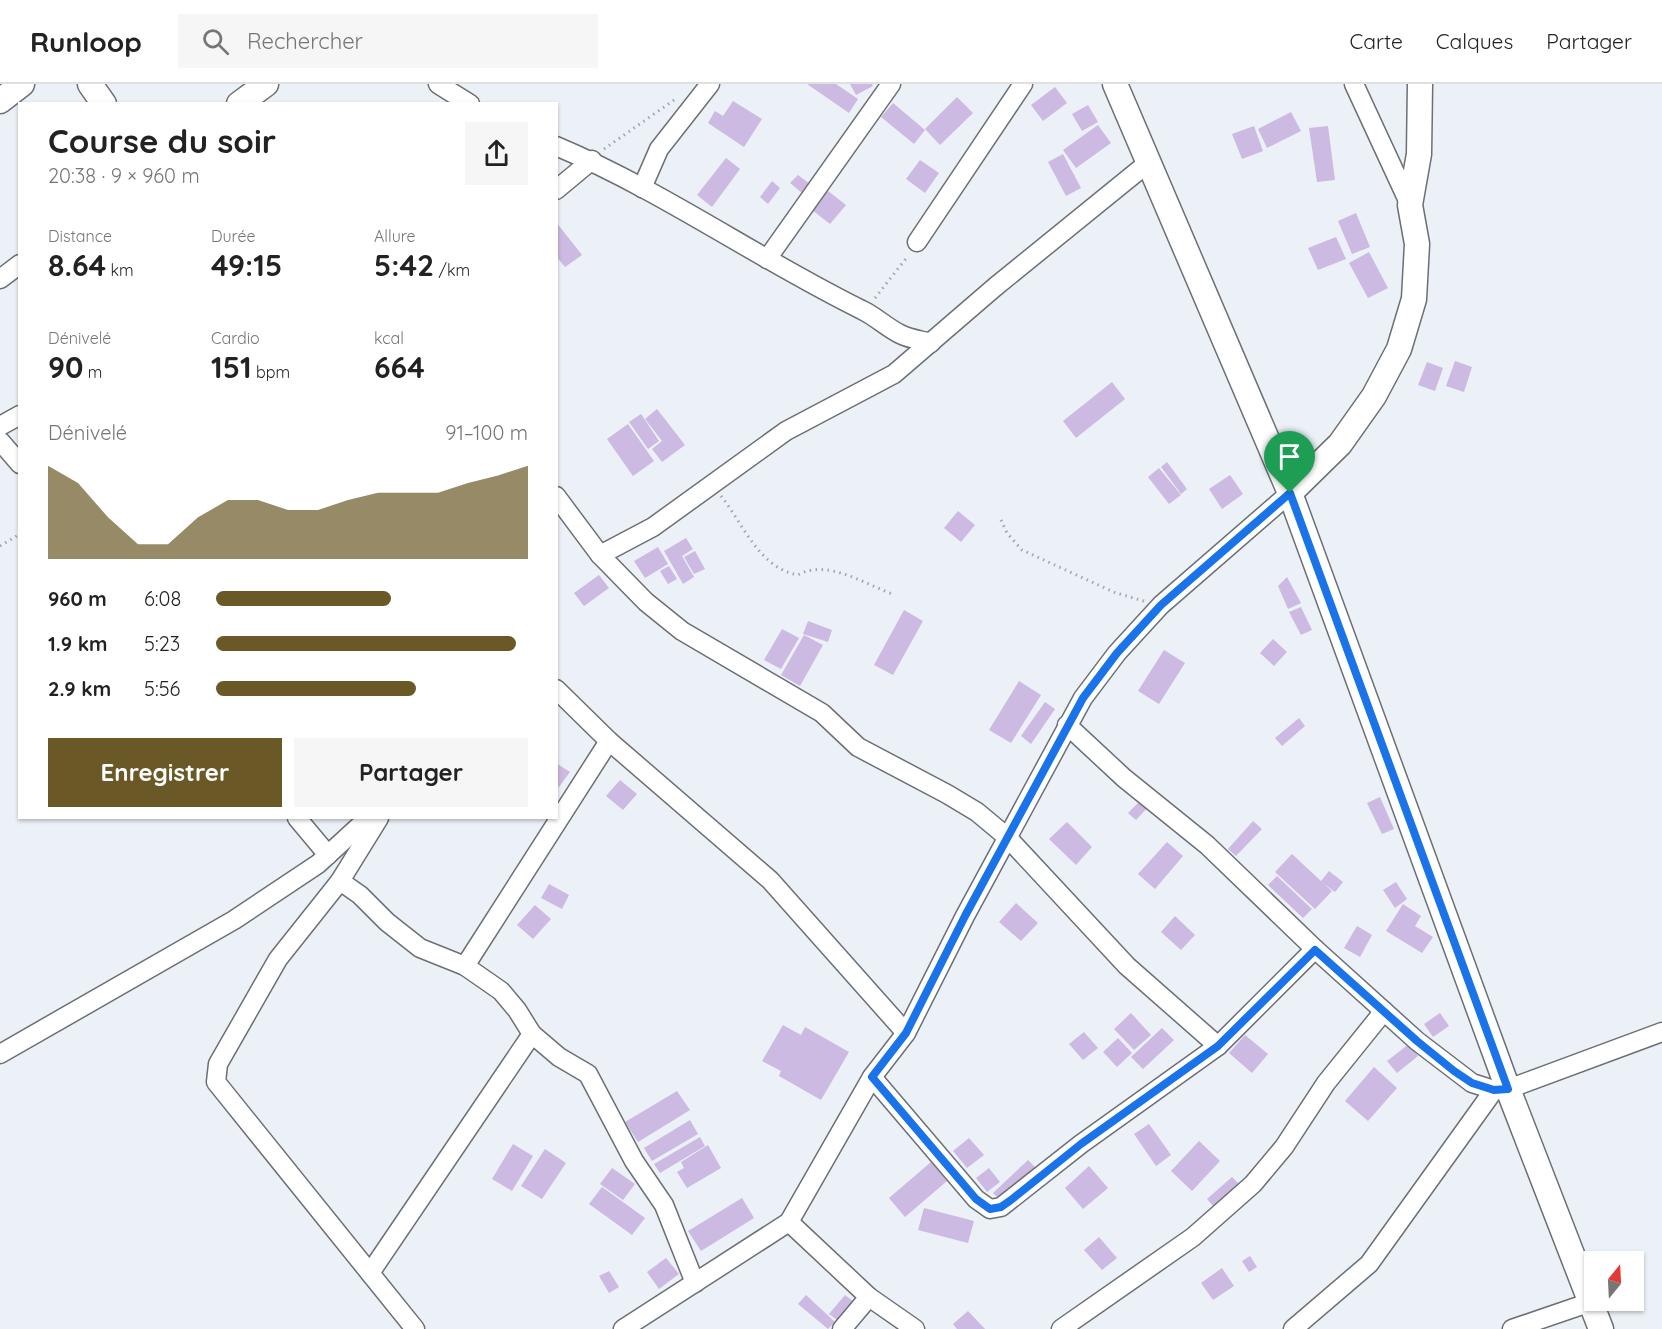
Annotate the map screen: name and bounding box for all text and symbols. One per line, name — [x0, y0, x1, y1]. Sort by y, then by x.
search box — [178, 14, 598, 68]
text: Runloop — [30, 24, 142, 59]
icon: search — [199, 25, 232, 58]
text: Rechercher — [247, 27, 363, 55]
text: Carte — [1349, 28, 1403, 54]
text: Calques — [1436, 28, 1513, 54]
text: Partager — [1546, 28, 1632, 54]
text: Course du soir — [48, 120, 276, 161]
button: share — [465, 122, 528, 185]
text: 20:38 · 9 × 960 m — [48, 163, 200, 188]
text: Distance — [48, 226, 112, 246]
text: Durée — [211, 226, 256, 246]
text: Allure — [374, 226, 416, 246]
text: 8.64 — [48, 246, 106, 284]
text: 49:15 — [211, 246, 282, 284]
text: 5:42 — [374, 246, 434, 284]
text: km — [106, 260, 134, 280]
text: /km — [434, 260, 470, 280]
text: Dénivelé — [48, 328, 111, 348]
text: Cardio — [211, 328, 260, 348]
text: kcal — [374, 328, 404, 348]
text: 90 — [48, 348, 83, 386]
text: 151 — [211, 348, 252, 386]
text: 664 — [374, 348, 425, 386]
text: m — [83, 362, 102, 382]
text: bpm — [252, 362, 290, 382]
text: Dénivelé — [48, 420, 127, 445]
text: 91–100 m — [445, 420, 528, 445]
pin — [1264, 431, 1315, 493]
icon: arrive — [1273, 440, 1306, 473]
text: 960 m — [48, 586, 107, 611]
text: 6:08 — [144, 586, 181, 611]
text: 1.9 km — [48, 631, 108, 656]
text: 5:23 — [144, 631, 180, 656]
text: 2.9 km — [48, 676, 111, 701]
text: 5:56 — [144, 676, 180, 701]
button: Enregistrer — [48, 738, 282, 807]
button: Partager — [294, 738, 528, 807]
north arrow — [1584, 1251, 1644, 1311]
map controls — [1584, 1251, 1644, 1311]

